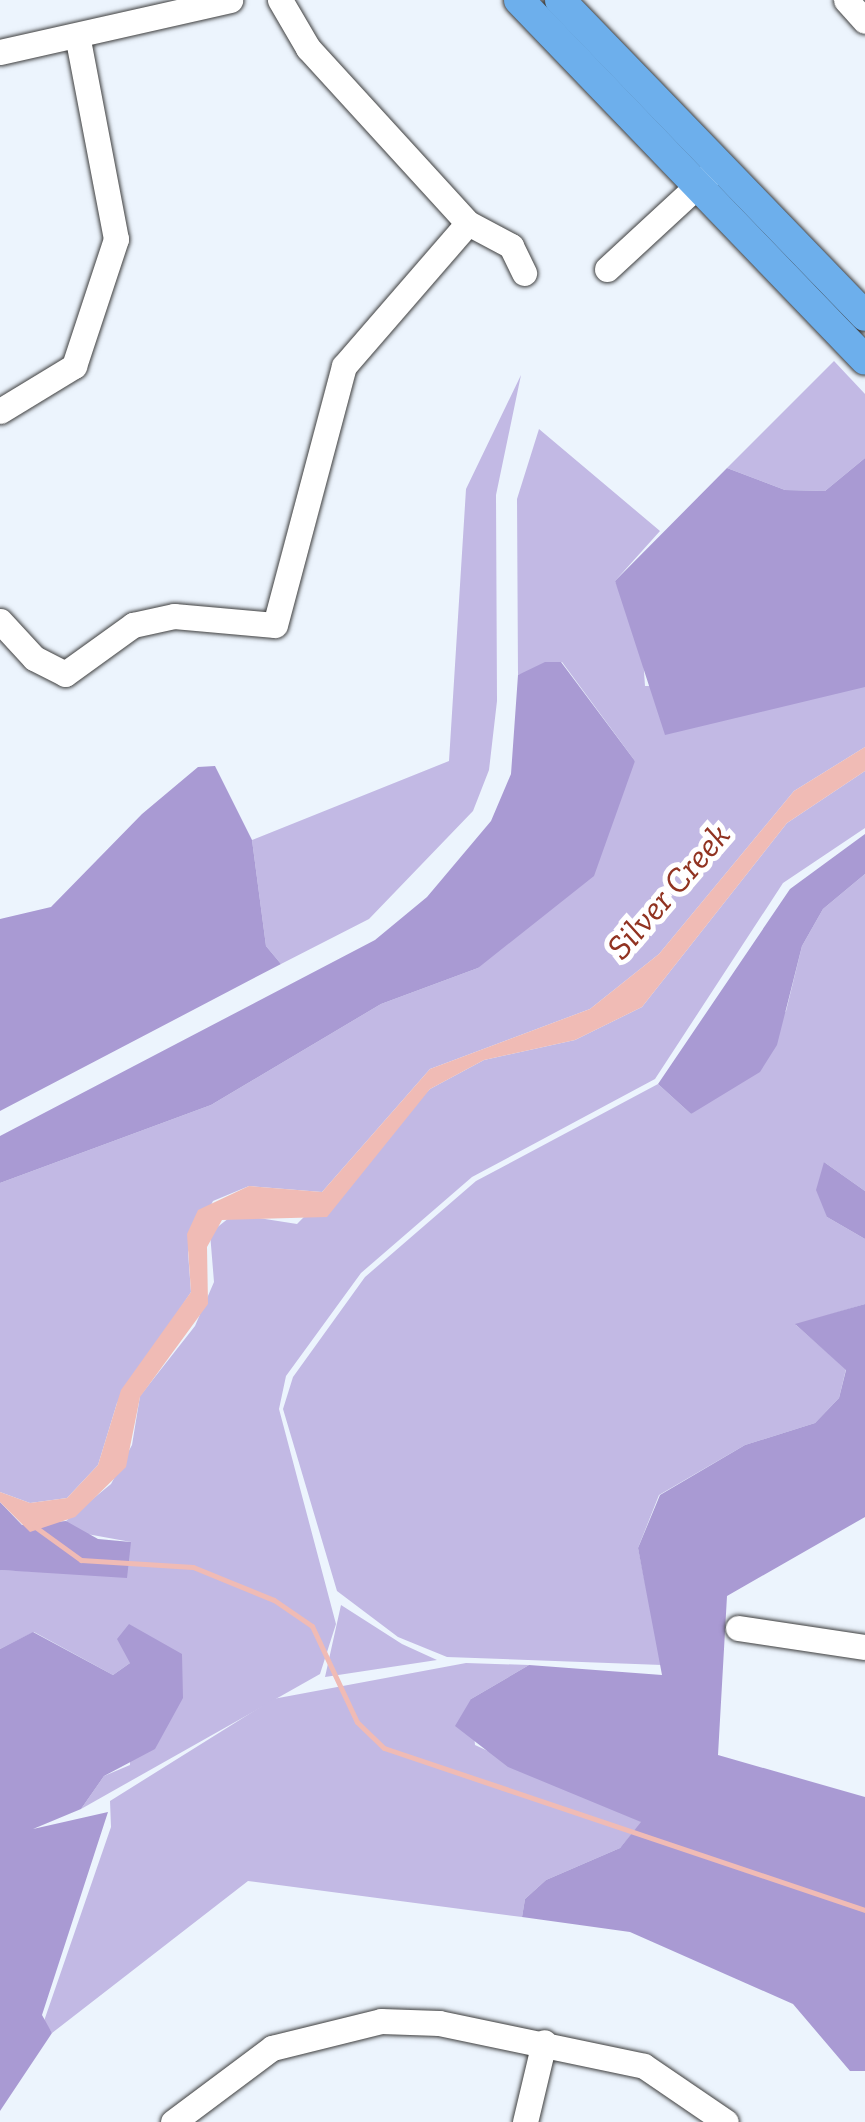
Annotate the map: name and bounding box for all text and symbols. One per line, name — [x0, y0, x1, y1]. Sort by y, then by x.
water label: Silver Creek — [597, 814, 739, 968]

